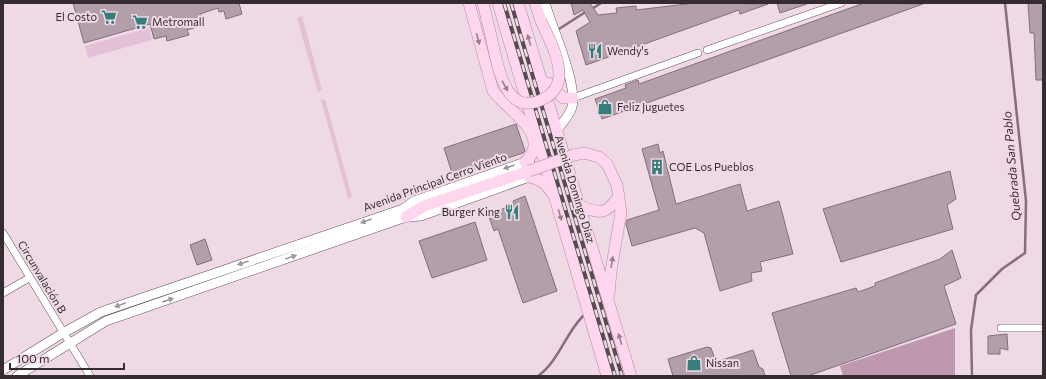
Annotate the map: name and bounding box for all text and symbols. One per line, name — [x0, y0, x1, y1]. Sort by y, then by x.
supermarket icon: El Costo — [100, 8, 118, 26]
place label: El Costo — [56, 10, 97, 23]
supermarket icon: Metromall — [131, 13, 149, 31]
place label: Metromall — [152, 15, 204, 28]
one-way arrow — [475, 33, 481, 45]
one-way arrow — [526, 34, 532, 46]
restaurant icon: Wendy's — [586, 42, 604, 60]
place label: Wendy's — [607, 44, 649, 57]
one-way arrow — [502, 80, 509, 92]
shop icon: Feliz Juguetes — [596, 98, 614, 116]
place label: Feliz Juguetes — [617, 100, 684, 114]
water label: Quebrada San Pablo — [999, 111, 1023, 221]
street label: Avenida Domingo Díaz — [553, 133, 598, 245]
street label: Avenida Principal Cerro Viento — [361, 149, 509, 214]
building icon: COE Los Pueblos — [648, 158, 666, 176]
place label: COE Los Pueblos — [669, 160, 754, 173]
one-way arrow — [503, 165, 515, 171]
restaurant icon: Burger King — [503, 203, 521, 221]
place label: Burger King — [442, 205, 500, 218]
one-way arrow — [557, 209, 563, 221]
one-way arrow — [359, 218, 371, 224]
street label: Circunvalación B — [16, 238, 69, 315]
one-way arrow — [286, 254, 298, 260]
one-way arrow — [609, 256, 615, 268]
one-way arrow — [236, 260, 248, 266]
one-way arrow — [163, 296, 175, 302]
one-way arrow — [113, 302, 125, 308]
one-way arrow — [617, 332, 623, 344]
scale bar — [10, 345, 124, 371]
text: 100 m — [16, 351, 50, 365]
shop icon: Nissan — [685, 354, 703, 372]
place label: Nissan — [706, 356, 739, 369]

